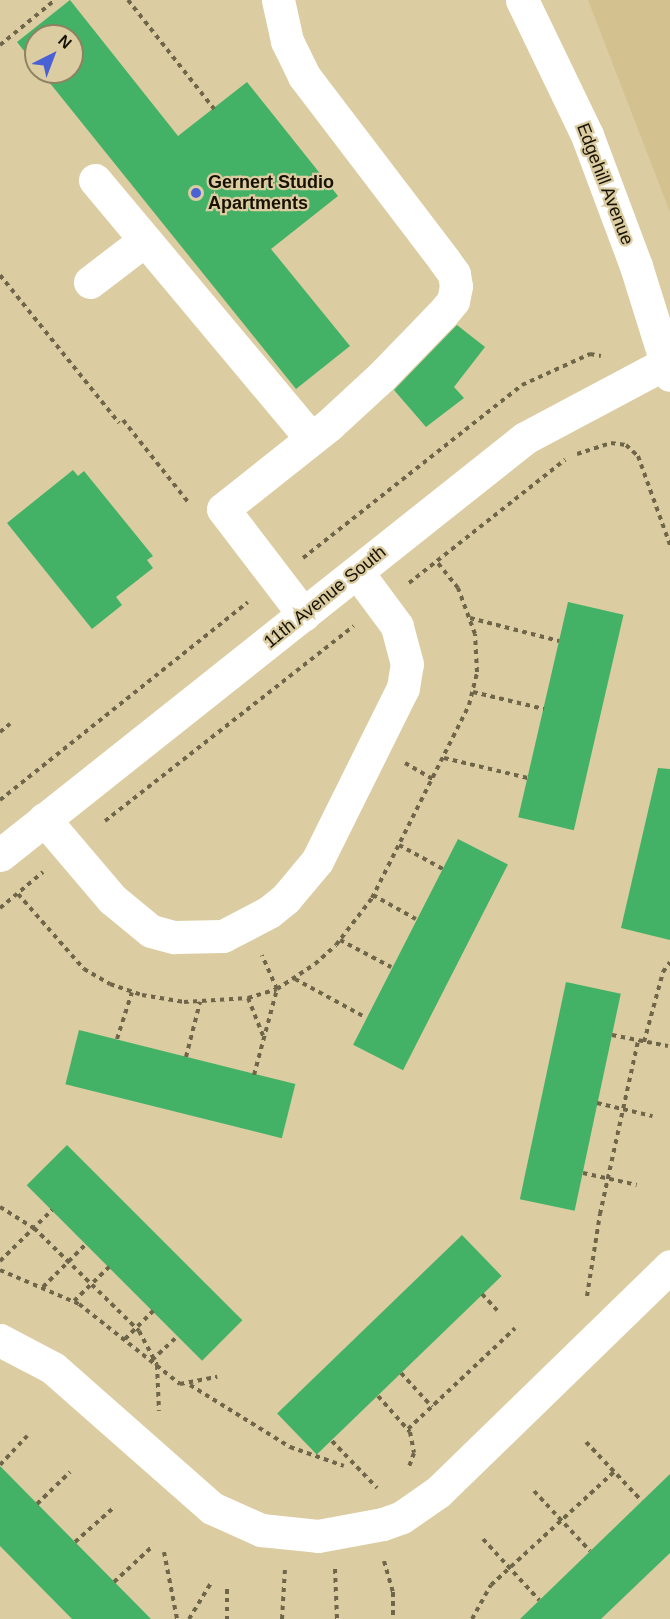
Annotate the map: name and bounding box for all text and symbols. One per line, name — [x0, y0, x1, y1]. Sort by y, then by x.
north arrow — [24, 24, 84, 84]
text: N — [55, 32, 75, 52]
street label: Edgehill Avenue — [572, 120, 638, 248]
place label: Gernert Studio Apartments — [208, 172, 334, 214]
marker: Gernert Studio Apartments — [189, 186, 203, 200]
street label: 11th Avenue South — [259, 541, 391, 653]

